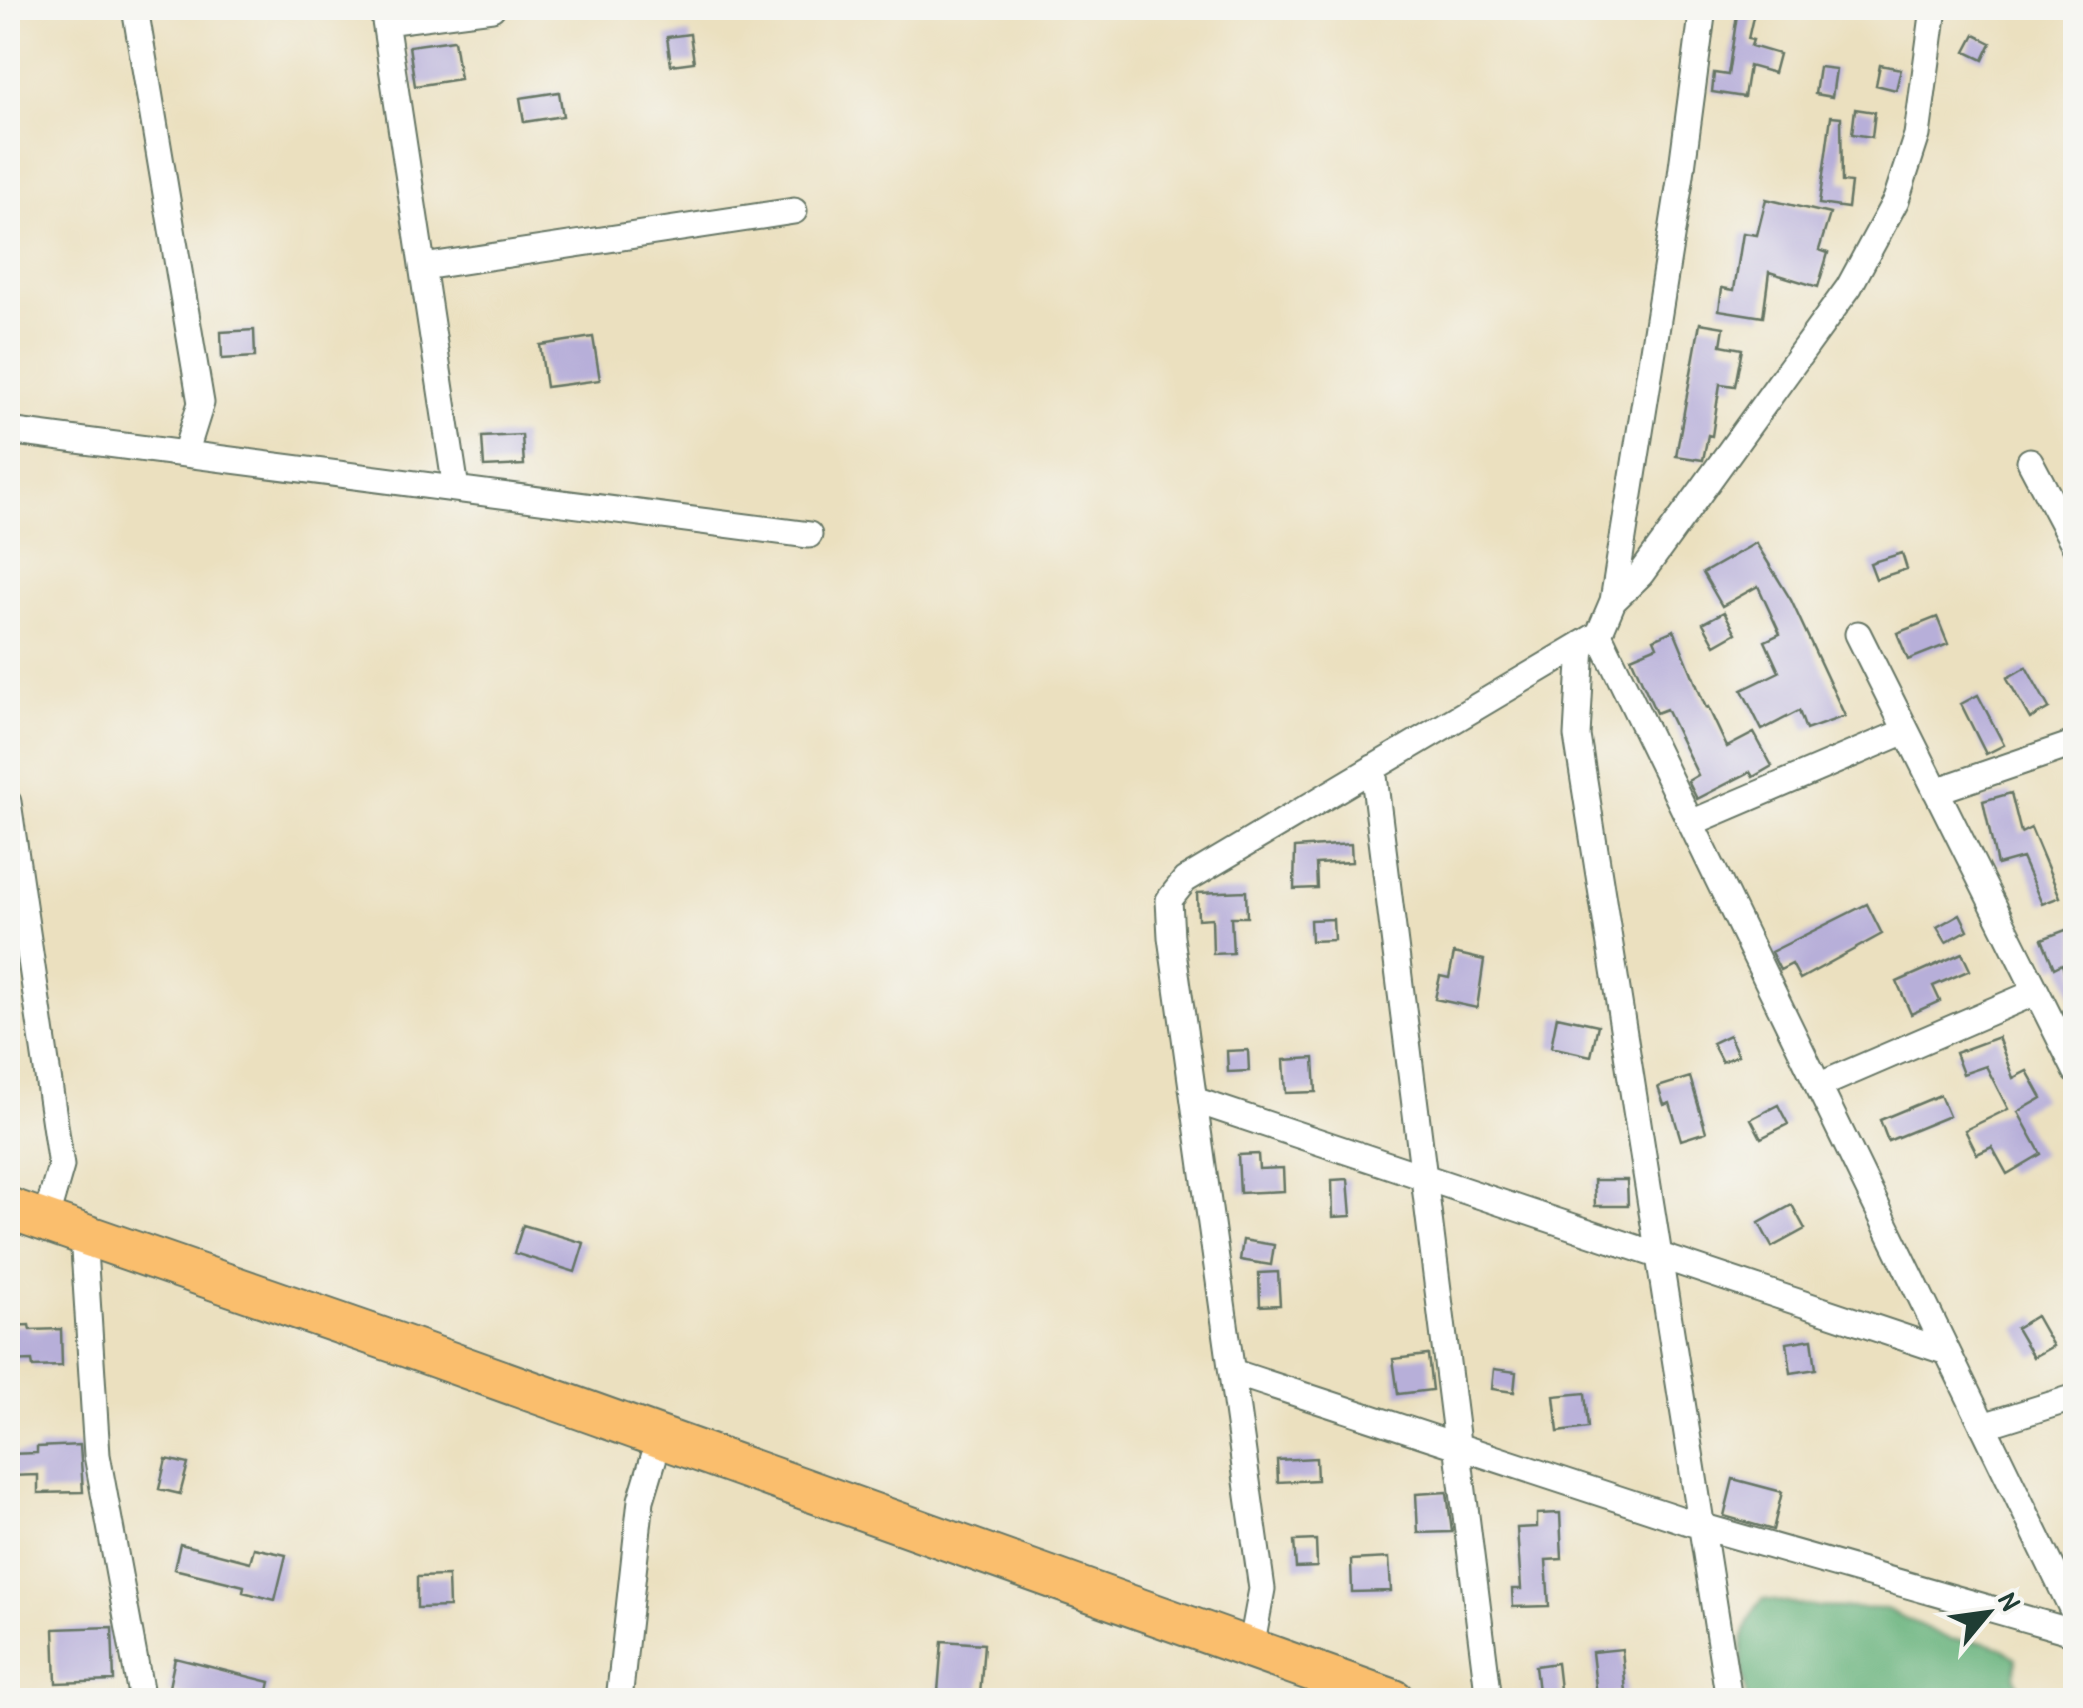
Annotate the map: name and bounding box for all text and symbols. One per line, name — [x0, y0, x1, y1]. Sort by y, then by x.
north arrow — [1938, 1563, 2038, 1663]
text: N — [1990, 1585, 2030, 1617]

